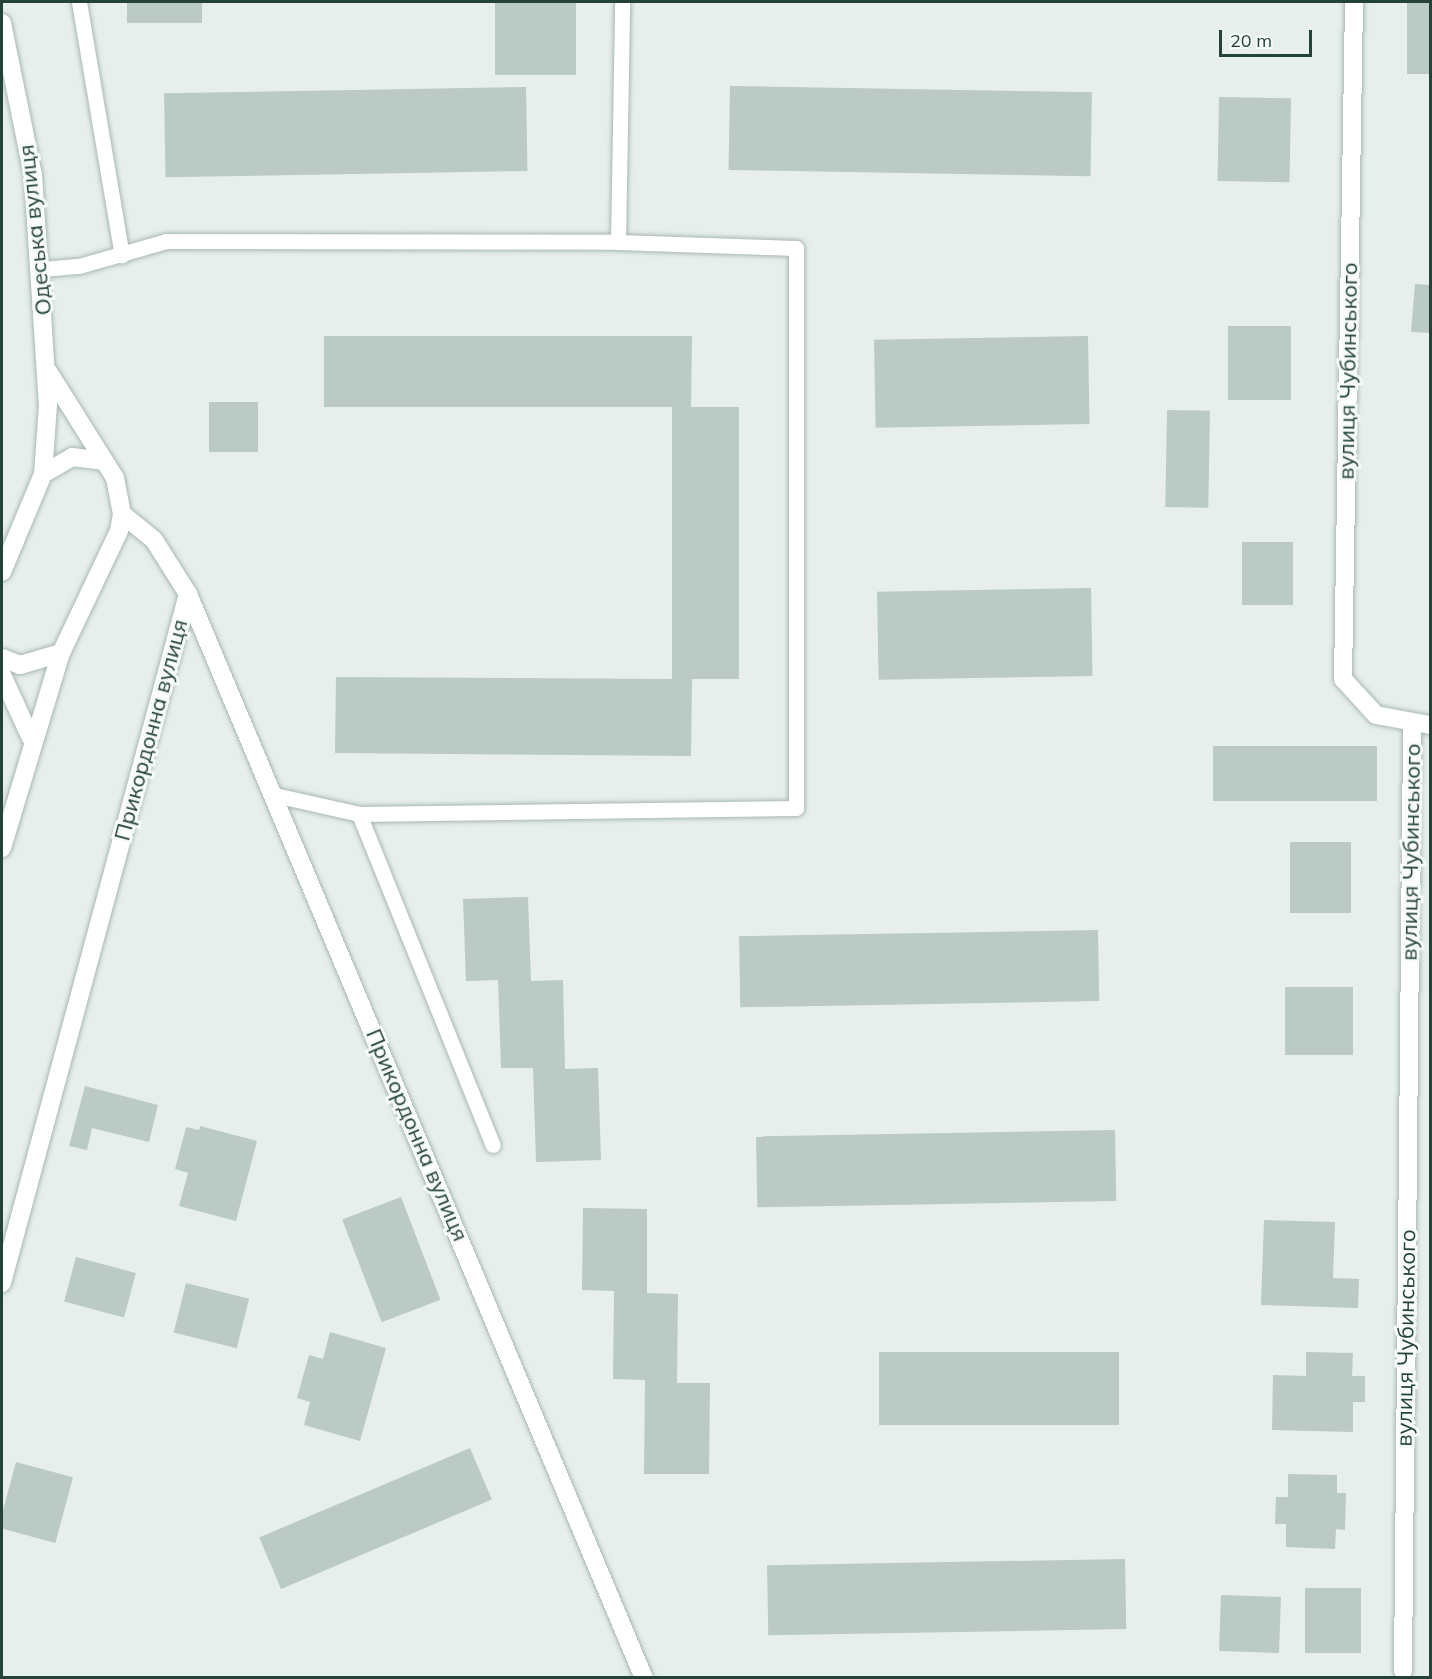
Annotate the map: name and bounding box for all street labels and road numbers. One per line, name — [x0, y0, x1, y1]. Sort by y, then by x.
street label: Одеська вулиця — [13, 143, 57, 317]
street label: вулиця Чубинського — [1333, 262, 1363, 480]
street label: Прикордонна вулиця — [109, 616, 193, 844]
street label: вулиця Чубинського — [1396, 743, 1426, 961]
street label: Прикордонна вулиця — [360, 1025, 474, 1245]
street label: вулиця Чубинського — [1391, 1229, 1421, 1447]

